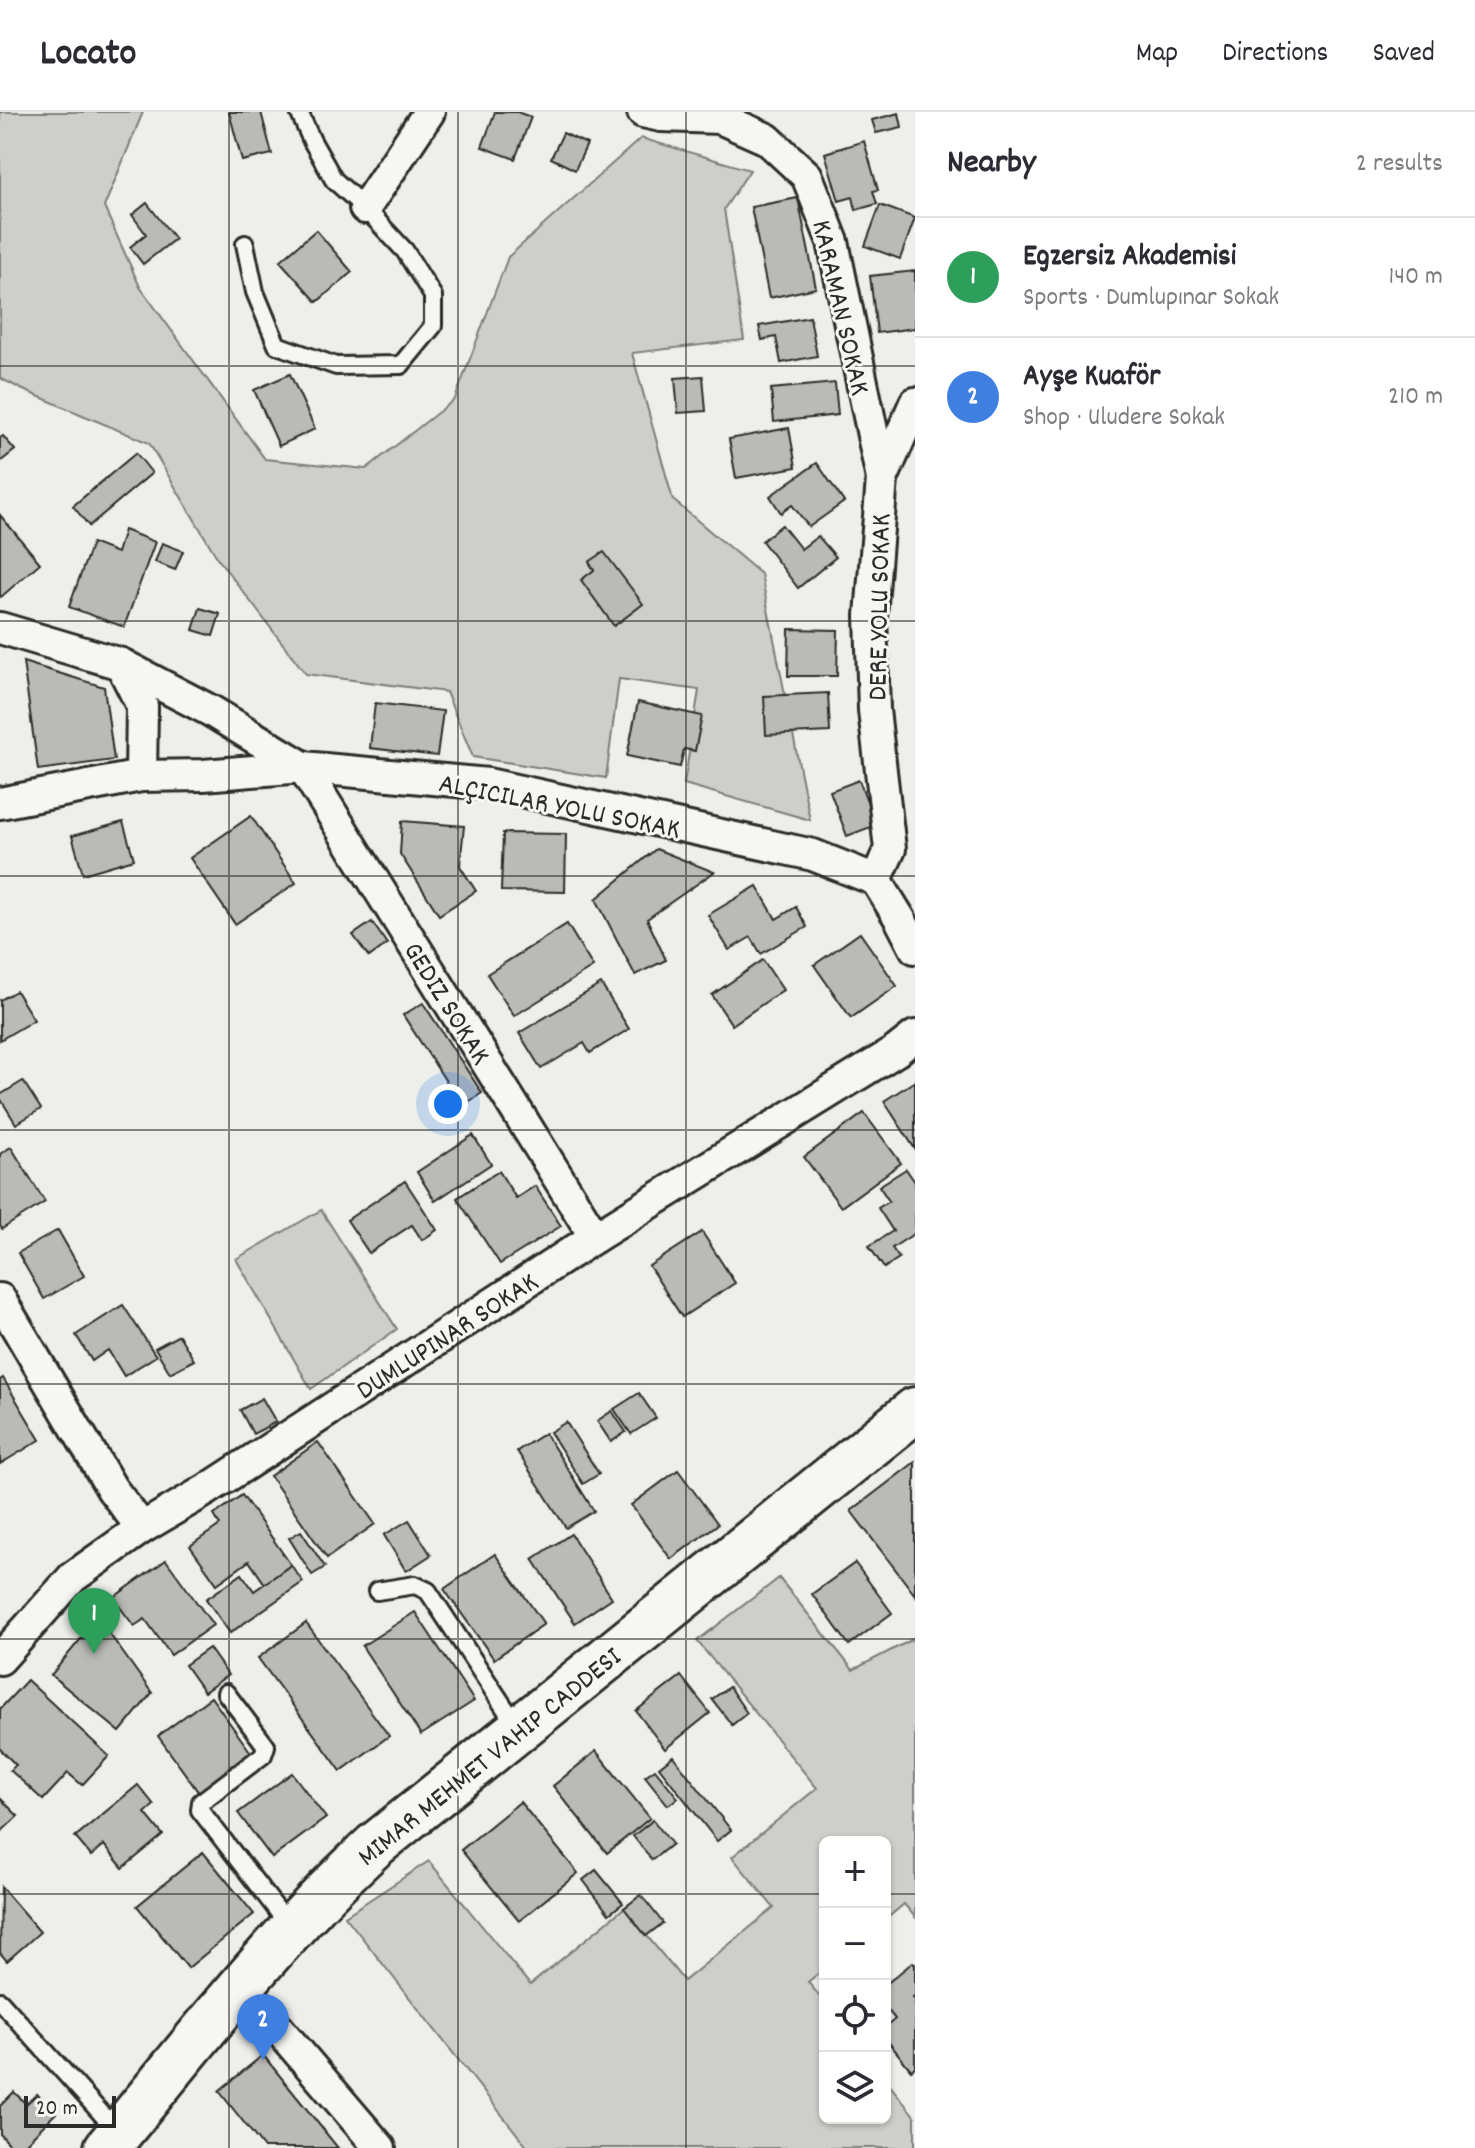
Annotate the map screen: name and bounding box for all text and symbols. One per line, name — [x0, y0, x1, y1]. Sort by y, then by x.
text: Locato — [40, 28, 136, 83]
text: Map — [1136, 35, 1178, 75]
text: Directions — [1222, 35, 1328, 75]
text: Saved — [1372, 35, 1435, 75]
text: Nearby — [947, 140, 1036, 189]
text: 2 results — [1356, 146, 1443, 183]
street label: KARAMAN SOKAK — [799, 217, 878, 400]
text: Egzersiz Akademisi — [1023, 237, 1236, 280]
text: 1 — [970, 259, 976, 296]
text: 140 m — [1389, 259, 1443, 296]
text: Sports · Dumlupınar Sokak — [1023, 280, 1279, 317]
text: Ayşe Kuaför — [1023, 357, 1160, 400]
text: 2 — [967, 379, 979, 416]
text: 210 m — [1388, 379, 1443, 416]
text: Shop · Uludere Sokak — [1023, 400, 1225, 437]
street label: DERE YOLU SOKAK — [860, 513, 904, 701]
street label: ALÇICILAR YOLU SOKAK — [435, 766, 683, 852]
street label: GEDIZ SOKAK — [391, 935, 498, 1074]
your location — [428, 1084, 468, 1124]
street label: DUMLUPINAR SOKAK — [350, 1264, 547, 1412]
pin: 1 — [68, 1588, 120, 1654]
street label: MIMAR MEHMET VAHIP CADDESI — [350, 1639, 632, 1878]
map controls — [819, 1836, 891, 2124]
button: + — [819, 1836, 891, 1908]
button: − — [819, 1908, 891, 1980]
button: locate — [819, 1980, 891, 2052]
pin: 2 — [237, 1994, 289, 2060]
button: layers — [819, 2052, 891, 2124]
scale bar — [24, 2092, 116, 2128]
text: 20 m — [36, 2094, 78, 2125]

